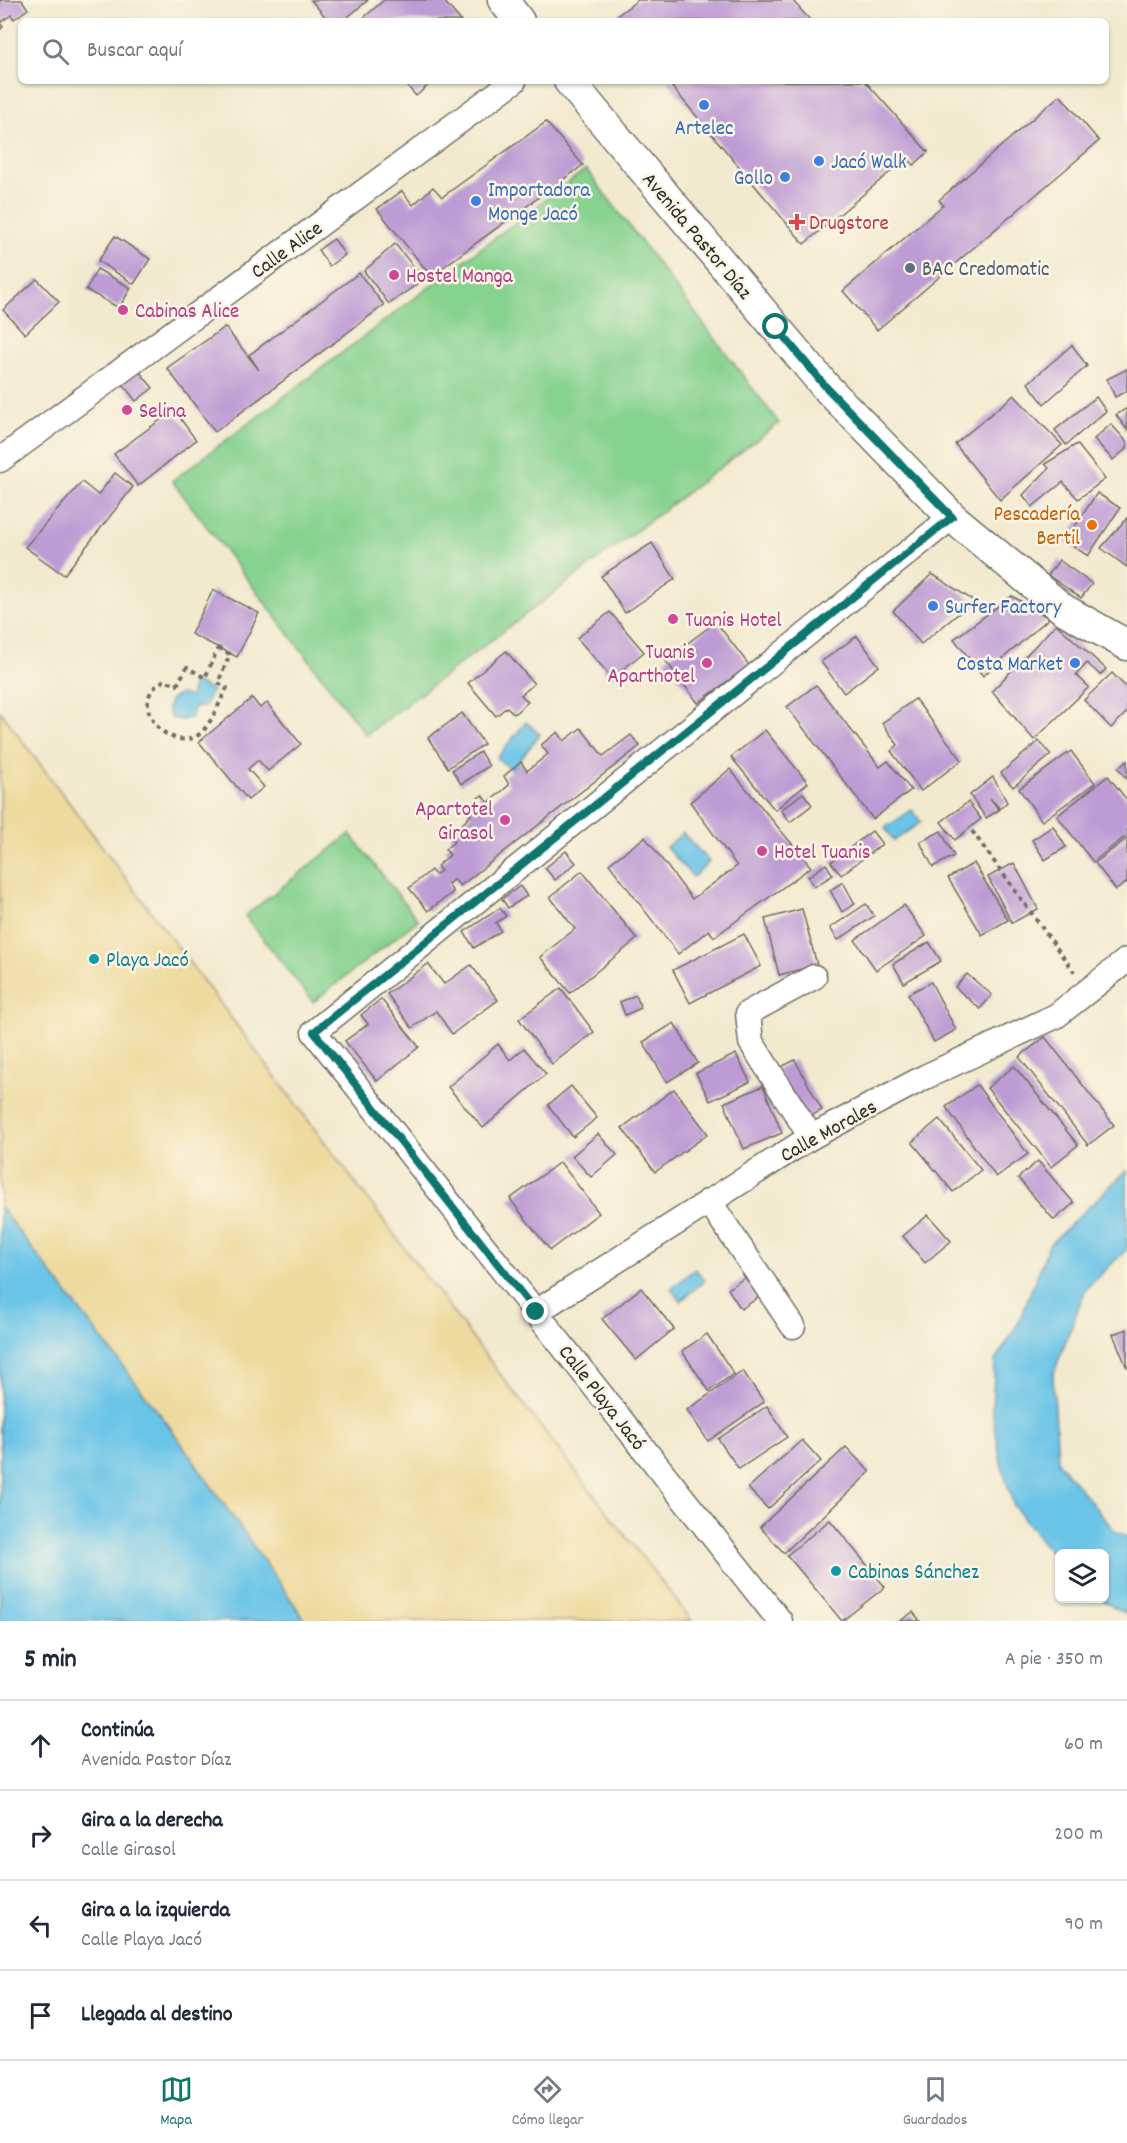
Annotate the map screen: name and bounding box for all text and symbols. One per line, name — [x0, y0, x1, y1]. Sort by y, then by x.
search box — [18, 18, 1109, 84]
icon: search — [39, 35, 72, 68]
text: Buscar aquí — [87, 36, 182, 67]
marker: Artelec — [697, 98, 711, 112]
place label: Artelec — [675, 115, 733, 145]
place label: Jacó Walk — [831, 149, 907, 179]
marker: Jacó Walk — [812, 154, 826, 168]
place label: Gollo — [734, 165, 773, 195]
street label: Avenida Pastor Díaz — [633, 167, 758, 307]
marker: Gollo — [778, 170, 792, 184]
place label: Importadora Monge Jacó — [488, 177, 591, 231]
marker: Importadora Monge Jacó — [469, 194, 483, 208]
place label: Drugstore — [809, 210, 889, 240]
street label: Calle Alice — [246, 215, 330, 288]
marker: Drugstore — [790, 215, 804, 229]
place label: BAC Credomatic — [922, 256, 1050, 286]
marker: BAC Credomatic — [903, 261, 917, 275]
place label: Hostel Manga — [406, 263, 514, 293]
marker: Hostel Manga — [387, 268, 401, 282]
place label: Cabinas Alice — [135, 298, 239, 328]
marker: Cabinas Alice — [116, 303, 130, 317]
route start — [762, 313, 788, 339]
place label: Selina — [139, 398, 187, 428]
marker: Selina — [120, 403, 134, 417]
place label: Pescadería Bertil — [994, 501, 1081, 555]
marker: Pescadería Bertil — [1085, 518, 1099, 532]
place label: Surfer Factory — [945, 594, 1062, 624]
marker: Surfer Factory — [926, 599, 940, 613]
place label: Tuanis Hotel — [685, 607, 782, 637]
marker: Tuanis Hotel — [666, 612, 680, 626]
place label: Tuanis Aparthotel — [608, 639, 695, 693]
place label: Costa Market — [956, 651, 1063, 681]
marker: Tuanis Aparthotel — [700, 656, 714, 670]
marker: Costa Market — [1068, 656, 1082, 670]
place label: Apartotel Girasol — [415, 796, 493, 850]
marker: Apartotel Girasol — [498, 813, 512, 827]
place label: Hotel Tuanis — [774, 839, 871, 869]
marker: Hotel Tuanis — [755, 844, 769, 858]
place label: Playa Jacó — [106, 947, 189, 977]
marker: Playa Jacó — [87, 952, 101, 966]
street label: Calle Morales — [776, 1094, 883, 1172]
route end — [522, 1298, 548, 1324]
street label: Calle Playa Jacó — [550, 1340, 652, 1458]
map controls — [1055, 1549, 1109, 1603]
button: layers — [1055, 1549, 1109, 1603]
place label: Cabinas Sánchez — [848, 1559, 979, 1589]
marker: Cabinas Sánchez — [829, 1564, 843, 1578]
text: 5 min — [24, 1642, 77, 1679]
text: A pie · 350 m — [1005, 1646, 1103, 1674]
text: Continúa — [81, 1716, 154, 1747]
icon: ahead — [24, 1729, 57, 1762]
text: 60 m — [1064, 1731, 1103, 1759]
text: Avenida Pastor Díaz — [81, 1747, 231, 1775]
text: Gira a la derecha — [81, 1806, 223, 1837]
icon: right — [24, 1819, 57, 1852]
text: 200 m — [1054, 1821, 1103, 1849]
text: Calle Girasol — [81, 1837, 176, 1865]
text: Gira a la izquierda — [81, 1896, 230, 1927]
icon: left — [24, 1909, 57, 1942]
text: 90 m — [1065, 1911, 1103, 1939]
text: Calle Playa Jacó — [81, 1927, 202, 1955]
icon: arrive — [24, 1999, 57, 2032]
text: Llegada al destino — [81, 2000, 233, 2031]
tab: Mapa — [160, 2073, 193, 2132]
tab: Cómo llegar — [512, 2073, 584, 2132]
tab: Guardados — [903, 2073, 967, 2132]

